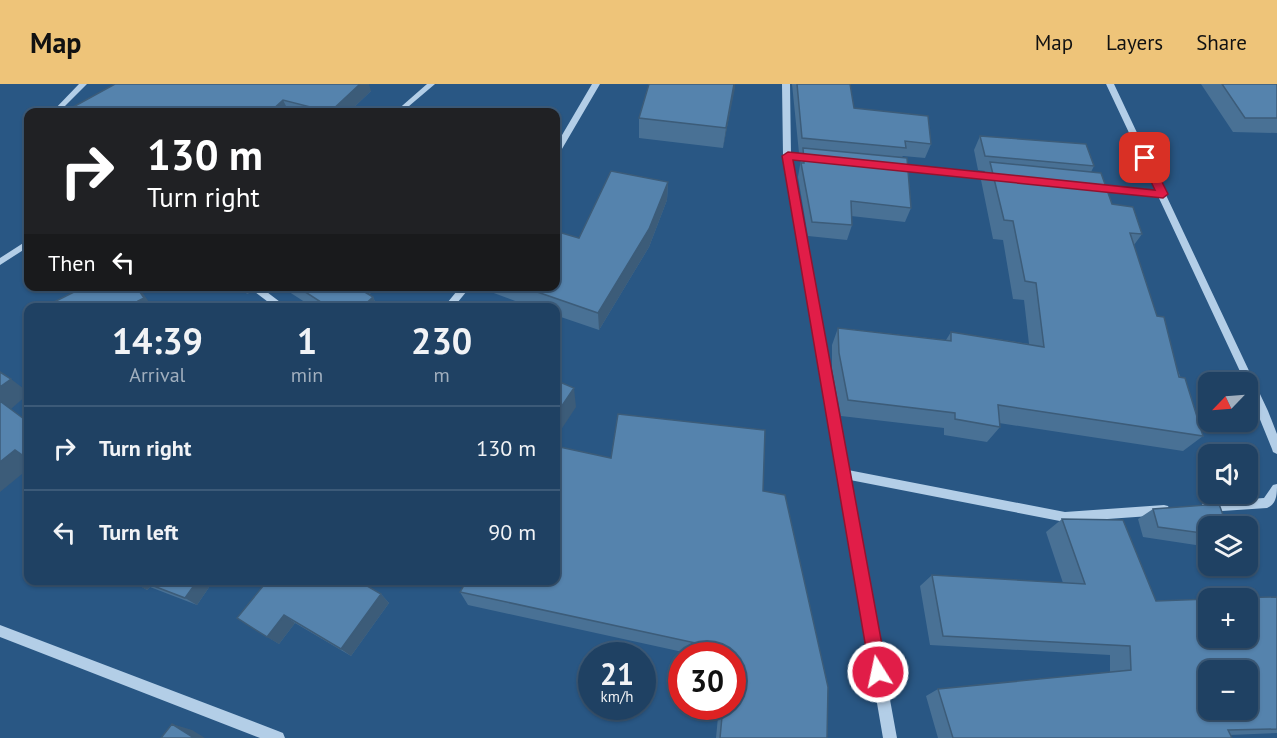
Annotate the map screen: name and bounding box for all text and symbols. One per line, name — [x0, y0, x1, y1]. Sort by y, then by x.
text: Map — [30, 24, 81, 61]
text: Map — [1035, 29, 1073, 56]
text: Layers — [1106, 29, 1163, 56]
text: Share — [1196, 29, 1247, 56]
text: 130 m — [147, 127, 263, 182]
icon: right — [48, 132, 126, 210]
pin — [1119, 132, 1170, 183]
icon: arrive — [1128, 141, 1161, 174]
text: Turn right — [147, 180, 260, 214]
icon: left — [107, 246, 140, 279]
text: Then — [48, 249, 95, 277]
text: 14:39 — [112, 317, 203, 364]
text: 1 — [297, 317, 317, 364]
text: 230 — [411, 317, 472, 364]
text: Arrival — [129, 362, 185, 388]
text: min — [291, 362, 323, 388]
text: m — [434, 362, 450, 388]
north arrow — [1198, 372, 1258, 432]
map controls — [1198, 372, 1258, 720]
icon: right — [48, 432, 81, 465]
text: Turn right — [99, 434, 191, 462]
text: 130 m — [476, 434, 536, 462]
button: sound — [1198, 444, 1258, 504]
icon: left — [48, 516, 81, 549]
button: layers — [1198, 516, 1258, 576]
text: Turn left — [99, 518, 179, 546]
text: 90 m — [488, 518, 536, 546]
button: + — [1198, 588, 1258, 648]
position arrow — [846, 640, 910, 704]
speed limit sign: 30 — [668, 642, 746, 720]
text: 21 — [600, 654, 634, 693]
button: − — [1198, 660, 1258, 720]
text: km/h — [601, 687, 633, 706]

